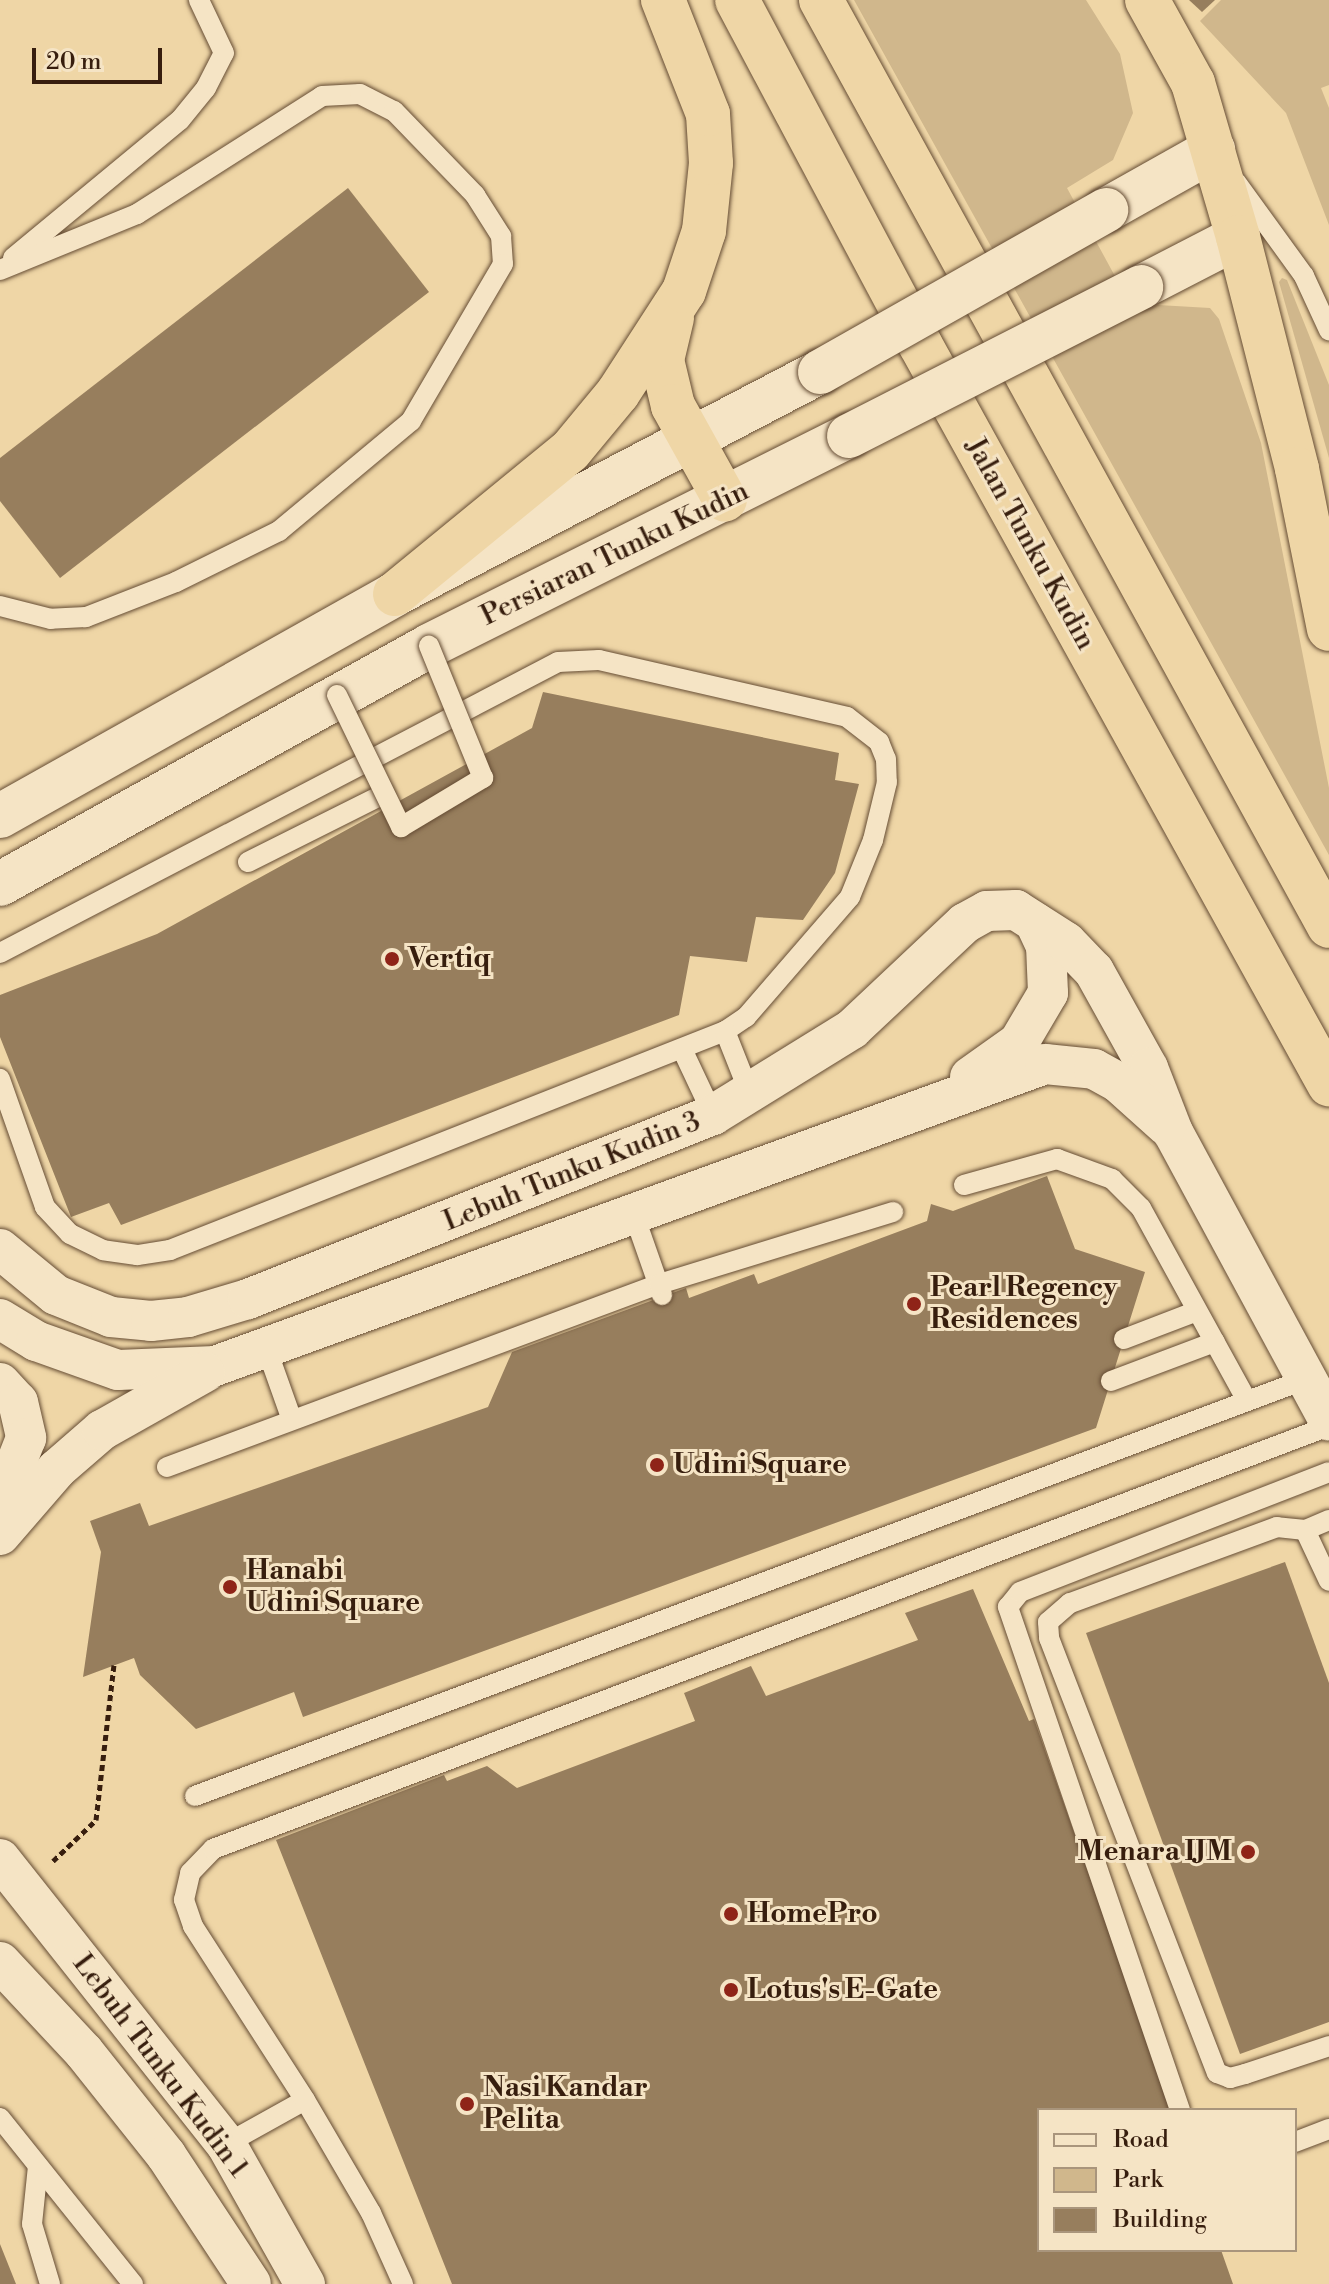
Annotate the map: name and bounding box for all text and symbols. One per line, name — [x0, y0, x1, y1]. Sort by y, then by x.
scale bar — [36, 32, 166, 82]
text: 20 m — [46, 47, 102, 77]
street label: Jalan Tunku Kudin — [958, 432, 1102, 656]
street label: Persiaran Tunku Kudin — [476, 475, 754, 633]
place label: Vertiq — [408, 942, 491, 976]
marker: Vertiq — [383, 950, 401, 968]
street label: Lebuh Tunku Kudin 3 — [439, 1105, 705, 1239]
place label: Pearl Regency Residences — [930, 1271, 1117, 1337]
marker: Pearl Regency Residences — [905, 1295, 923, 1313]
place label: Udini Square — [673, 1448, 847, 1482]
marker: Udini Square — [648, 1456, 666, 1474]
place label: Hanabi Udini Square — [246, 1554, 420, 1620]
marker: Hanabi Udini Square — [221, 1578, 239, 1596]
place label: Menara IJM — [1078, 1835, 1232, 1869]
marker: Menara IJM — [1239, 1843, 1257, 1861]
place label: HomePro — [747, 1897, 878, 1931]
marker: HomePro — [722, 1905, 740, 1923]
street label: Lebuh Tunku Kudin 1 — [65, 1948, 255, 2184]
place label: Lotus's E-Gate — [747, 1973, 938, 2007]
marker: Lotus's E-Gate — [722, 1981, 740, 1999]
place label: Nasi Kandar Pelita — [483, 2071, 648, 2137]
marker: Nasi Kandar Pelita — [458, 2095, 476, 2113]
legend — [1037, 2108, 1297, 2252]
text: Road — [1113, 2125, 1169, 2155]
text: Park — [1113, 2165, 1163, 2195]
text: Building — [1113, 2205, 1207, 2235]

